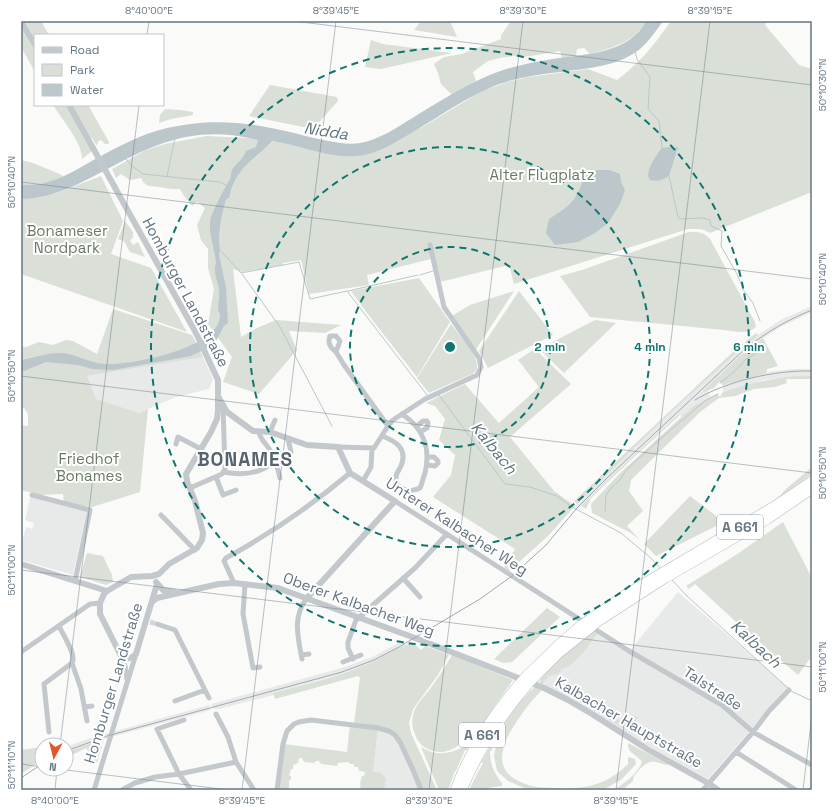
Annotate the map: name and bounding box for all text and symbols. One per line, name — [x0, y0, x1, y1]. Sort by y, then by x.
text: 8°40'00"E — [125, 4, 173, 17]
text: 8°39'45"E — [313, 4, 360, 17]
text: 8°39'30"E — [499, 4, 547, 17]
text: 8°39'15"E — [688, 4, 733, 17]
legend — [34, 34, 164, 106]
text: Road — [70, 42, 99, 58]
text: 50°10'30"N — [816, 59, 829, 111]
text: Park — [70, 62, 95, 78]
text: Water — [70, 82, 104, 98]
water label: Nidda — [302, 117, 350, 145]
text: 50°10'40"N — [5, 156, 18, 208]
park label: Alter Flugplatz — [490, 165, 594, 184]
street label: Homburger Landstraße — [138, 214, 234, 370]
park label: Bonameser Nordpark — [26, 221, 108, 257]
text: 50°10'40"N — [816, 253, 829, 305]
text: 2 min — [534, 339, 566, 355]
text: 4 min — [634, 339, 666, 355]
text: 6 min — [733, 339, 765, 355]
centre of rings — [443, 340, 457, 354]
text: 50°10'50"N — [5, 350, 18, 402]
water label: Kalbach — [466, 417, 522, 479]
district label: BONAMES — [197, 447, 293, 472]
text: 50°10'50"N — [816, 447, 829, 499]
park label: Friedhof Bonames — [56, 449, 122, 485]
street label: Unterer Kalbacher Weg — [382, 473, 532, 579]
road number: A 661 — [717, 515, 763, 539]
text: 50°11'00"N — [5, 545, 18, 595]
street label: Oberer Kalbacher Weg — [281, 568, 437, 640]
street label: Homburger Landstraße — [80, 600, 147, 766]
water label: Kalbach — [726, 615, 787, 673]
text: 50°11'00"N — [816, 642, 829, 692]
street label: Talstraße — [680, 662, 746, 714]
street label: Kalbacher Hauptstraße — [552, 672, 706, 772]
road number: A 661 — [459, 723, 505, 747]
north arrow — [34, 737, 74, 777]
text: 50°11'10"N — [5, 741, 18, 789]
text: N — [48, 760, 57, 774]
text: 8°40'00"E — [31, 794, 79, 807]
text: 8°39'45"E — [219, 794, 266, 807]
text: 8°39'30"E — [405, 794, 453, 807]
text: 8°39'15"E — [594, 794, 639, 807]

